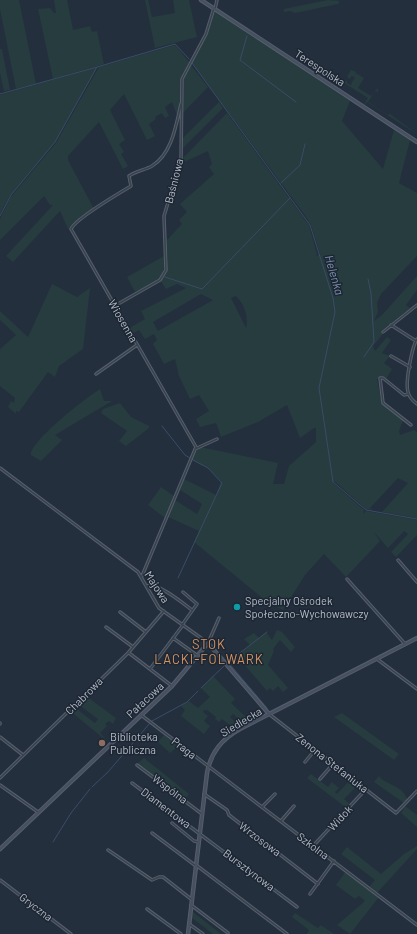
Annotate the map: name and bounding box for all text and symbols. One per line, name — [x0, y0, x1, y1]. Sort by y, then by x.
street label: Terespolska — [293, 47, 348, 89]
street label: Baśniowa — [162, 157, 185, 205]
water label: Helenka — [323, 253, 347, 296]
street label: Wiosenna — [106, 297, 141, 344]
street label: Majowa — [142, 568, 173, 605]
place label: Specjalny Ośrodek Społeczno-Wychowawczy — [245, 594, 369, 620]
marker: Specjalny Ośrodek Społeczno-Wychowawczy — [232, 602, 242, 612]
district label: STOK LACKI-FOLWARK — [154, 636, 264, 667]
street label: Chabrowa — [62, 674, 105, 717]
street label: Pałacowa — [123, 679, 166, 720]
street label: Siedlecka — [218, 704, 264, 739]
place label: Biblioteka Publiczna — [110, 730, 158, 756]
street label: Zenona Stefaniuka — [293, 730, 371, 795]
street label: Praga — [169, 734, 199, 761]
marker: Biblioteka Publiczna — [97, 738, 107, 748]
street label: Wspólna — [150, 771, 190, 806]
street label: Diamentowa — [139, 785, 194, 831]
street label: Widok — [325, 802, 355, 833]
street label: Wrzosowa — [237, 819, 284, 859]
street label: Szkolna — [295, 829, 332, 862]
street label: Bursztynowa — [221, 846, 278, 893]
street label: Gryczna — [17, 890, 55, 923]

